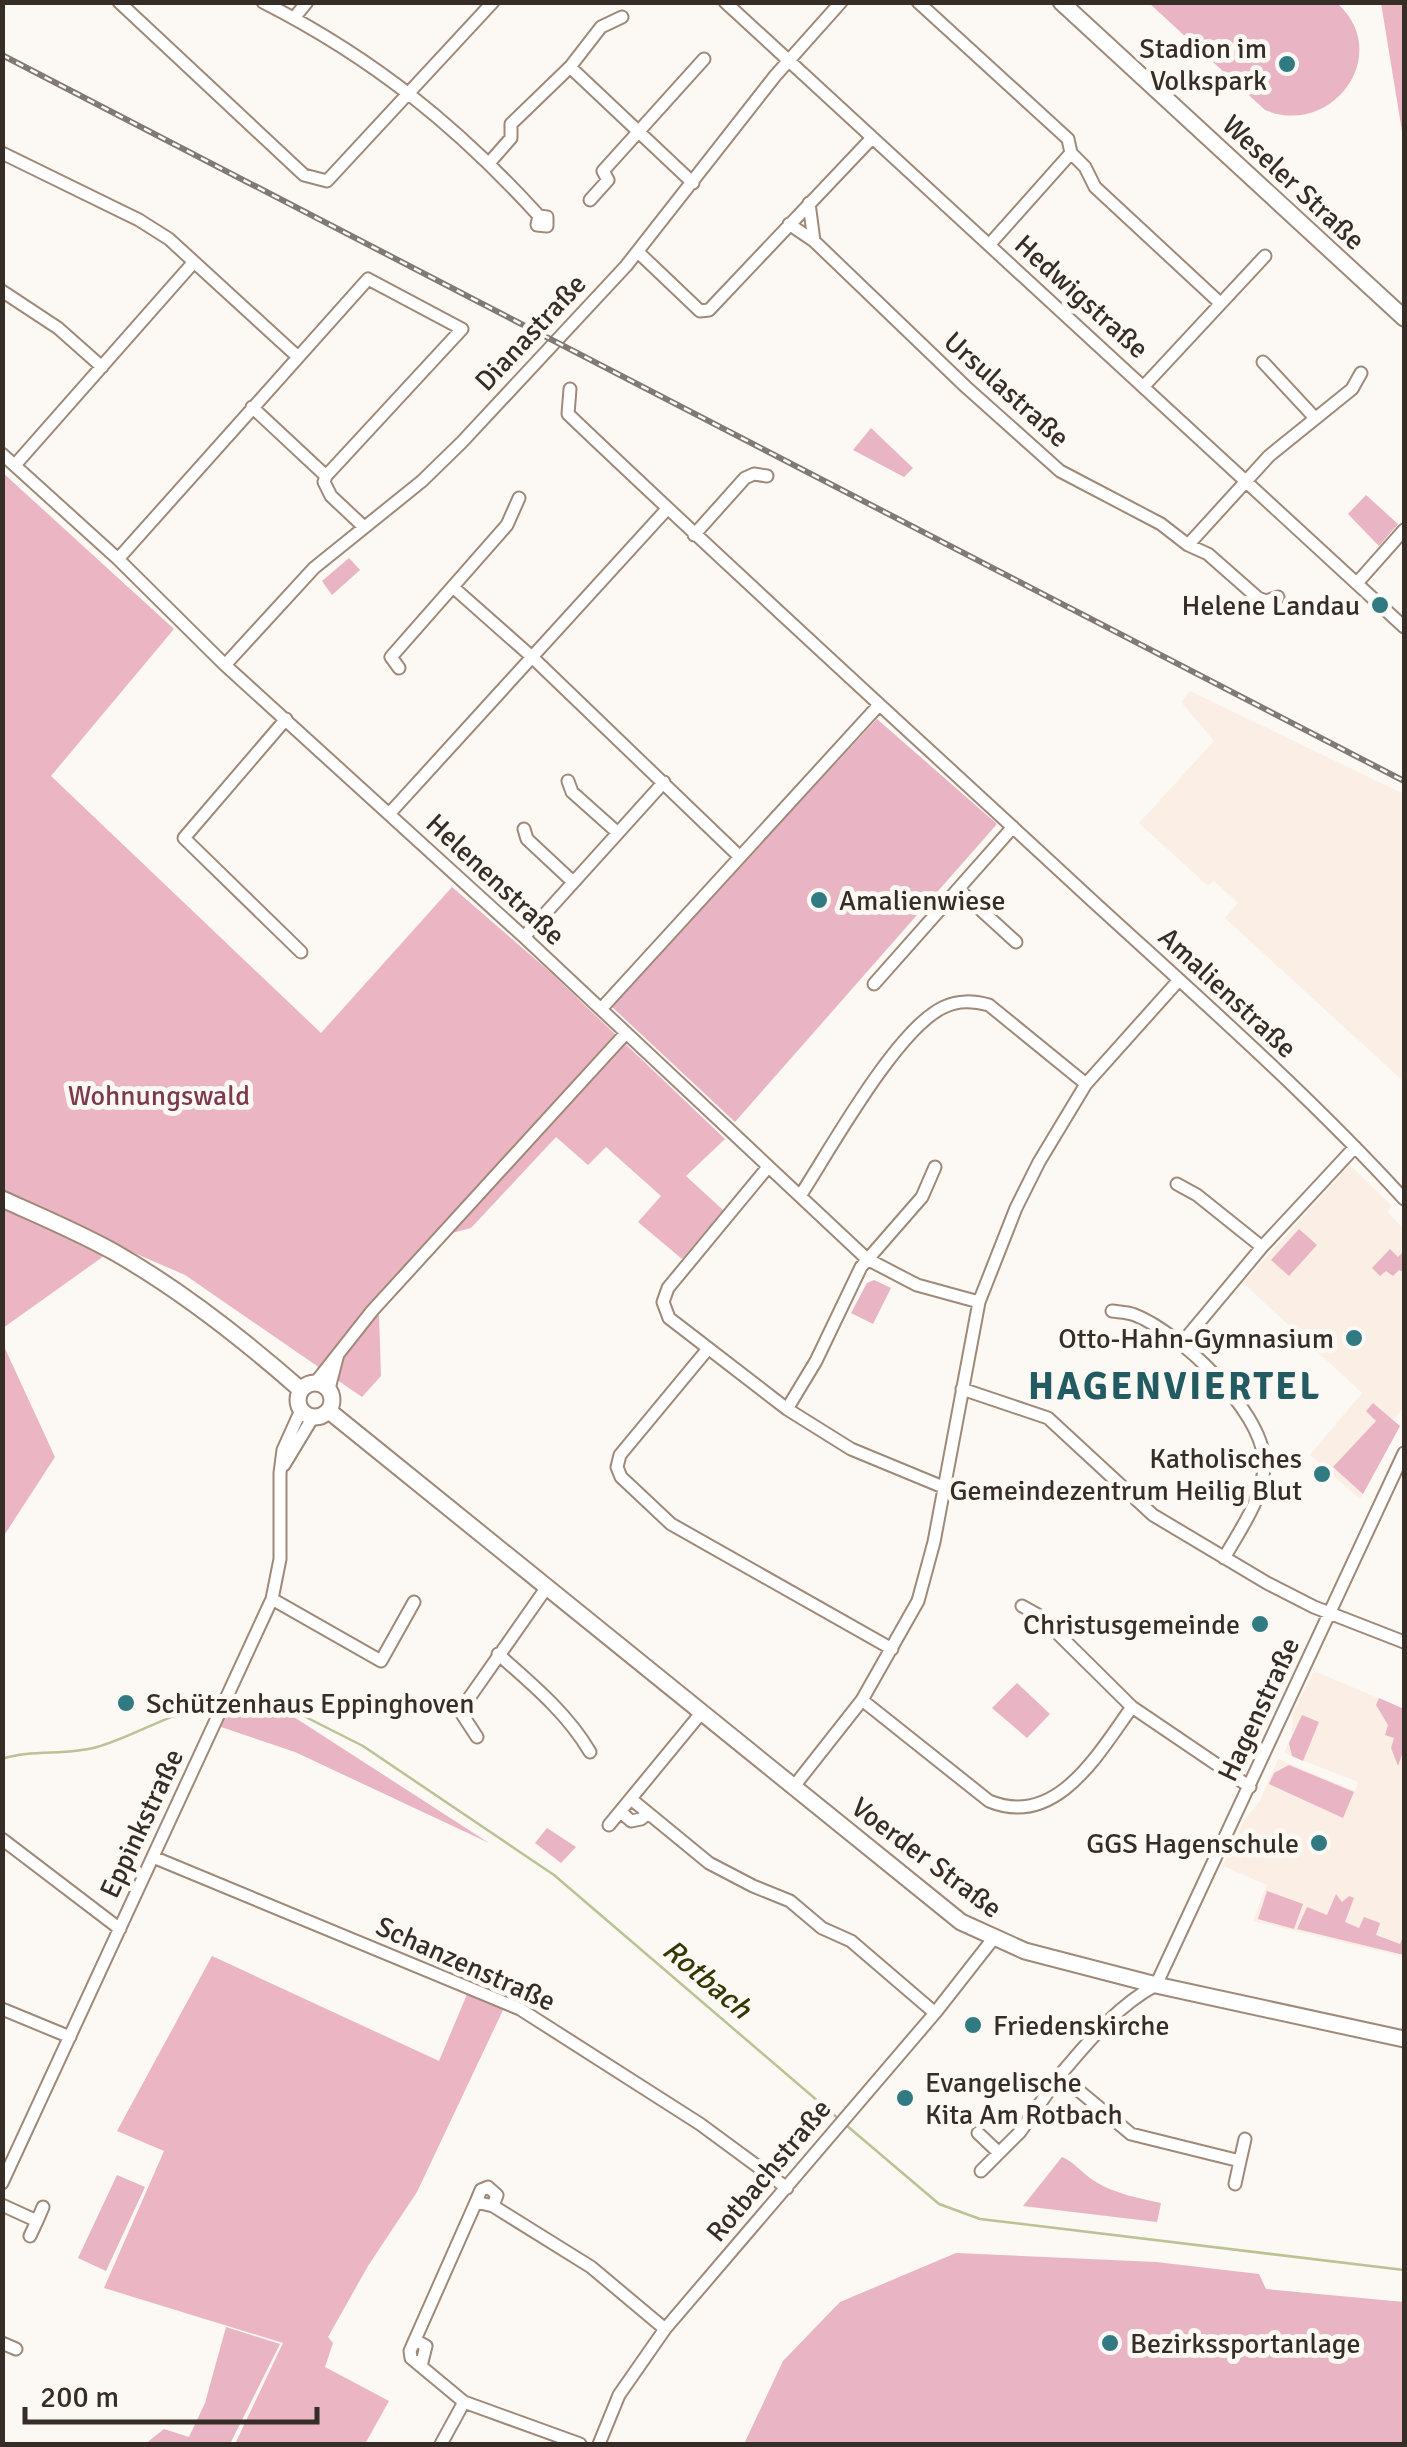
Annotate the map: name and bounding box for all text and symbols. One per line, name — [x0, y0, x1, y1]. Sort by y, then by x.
place label: Stadion im Volkspark — [1139, 32, 1267, 98]
marker: Stadion im Volkspark — [1276, 53, 1298, 75]
street label: Weseler Straße — [1215, 108, 1372, 257]
street label: Hedwigstraße — [1007, 228, 1155, 366]
street label: Dianastraße — [468, 267, 593, 398]
street label: Ursulastraße — [937, 325, 1076, 455]
place label: Helene Landau — [1182, 589, 1360, 623]
marker: Helene Landau — [1369, 594, 1391, 616]
street label: Helenenstraße — [419, 807, 572, 953]
place label: Amalienwiese — [839, 884, 1006, 918]
marker: Amalienwiese — [808, 889, 830, 911]
street label: Amalienstraße — [1151, 920, 1303, 1065]
park label: Wohnungswald — [68, 1079, 250, 1113]
place label: Otto-Hahn-Gymnasium — [1058, 1322, 1334, 1356]
marker: Otto-Hahn-Gymnasium — [1343, 1327, 1365, 1349]
district label: HAGENVIERTEL — [1028, 1363, 1322, 1410]
place label: Katholisches Gemeindezentrum Heilig Blut — [950, 1442, 1302, 1508]
marker: Katholisches Gemeindezentrum Heilig Blut — [1311, 1463, 1333, 1485]
place label: Christusgemeinde — [1023, 1608, 1240, 1642]
marker: Christusgemeinde — [1249, 1613, 1271, 1635]
street label: Hagenstraße — [1211, 1632, 1307, 1787]
place label: Schützenhaus Eppinghoven — [146, 1687, 474, 1721]
marker: Schützenhaus Eppinghoven — [115, 1692, 137, 1714]
street label: Eppinkstraße — [93, 1744, 191, 1903]
street label: Voerder Straße — [844, 1790, 1008, 1925]
place label: GGS Hagenschule — [1086, 1827, 1299, 1861]
marker: GGS Hagenschule — [1308, 1832, 1330, 1854]
street label: Schanzenstraße — [371, 1909, 561, 2019]
water label: Rotbach — [655, 1932, 759, 2028]
place label: Friedenskirche — [993, 2009, 1169, 2043]
marker: Friedenskirche — [962, 2014, 984, 2036]
place label: Evangelische Kita Am Rotbach — [925, 2066, 1123, 2132]
marker: Evangelische Kita Am Rotbach — [894, 2087, 916, 2109]
street label: Rotbachstraße — [699, 2092, 838, 2249]
place label: Bezirkssportanlage — [1130, 2327, 1361, 2361]
marker: Bezirkssportanlage — [1099, 2332, 1121, 2354]
scale bar — [25, 2362, 318, 2424]
text: 200 m — [40, 2379, 119, 2416]

